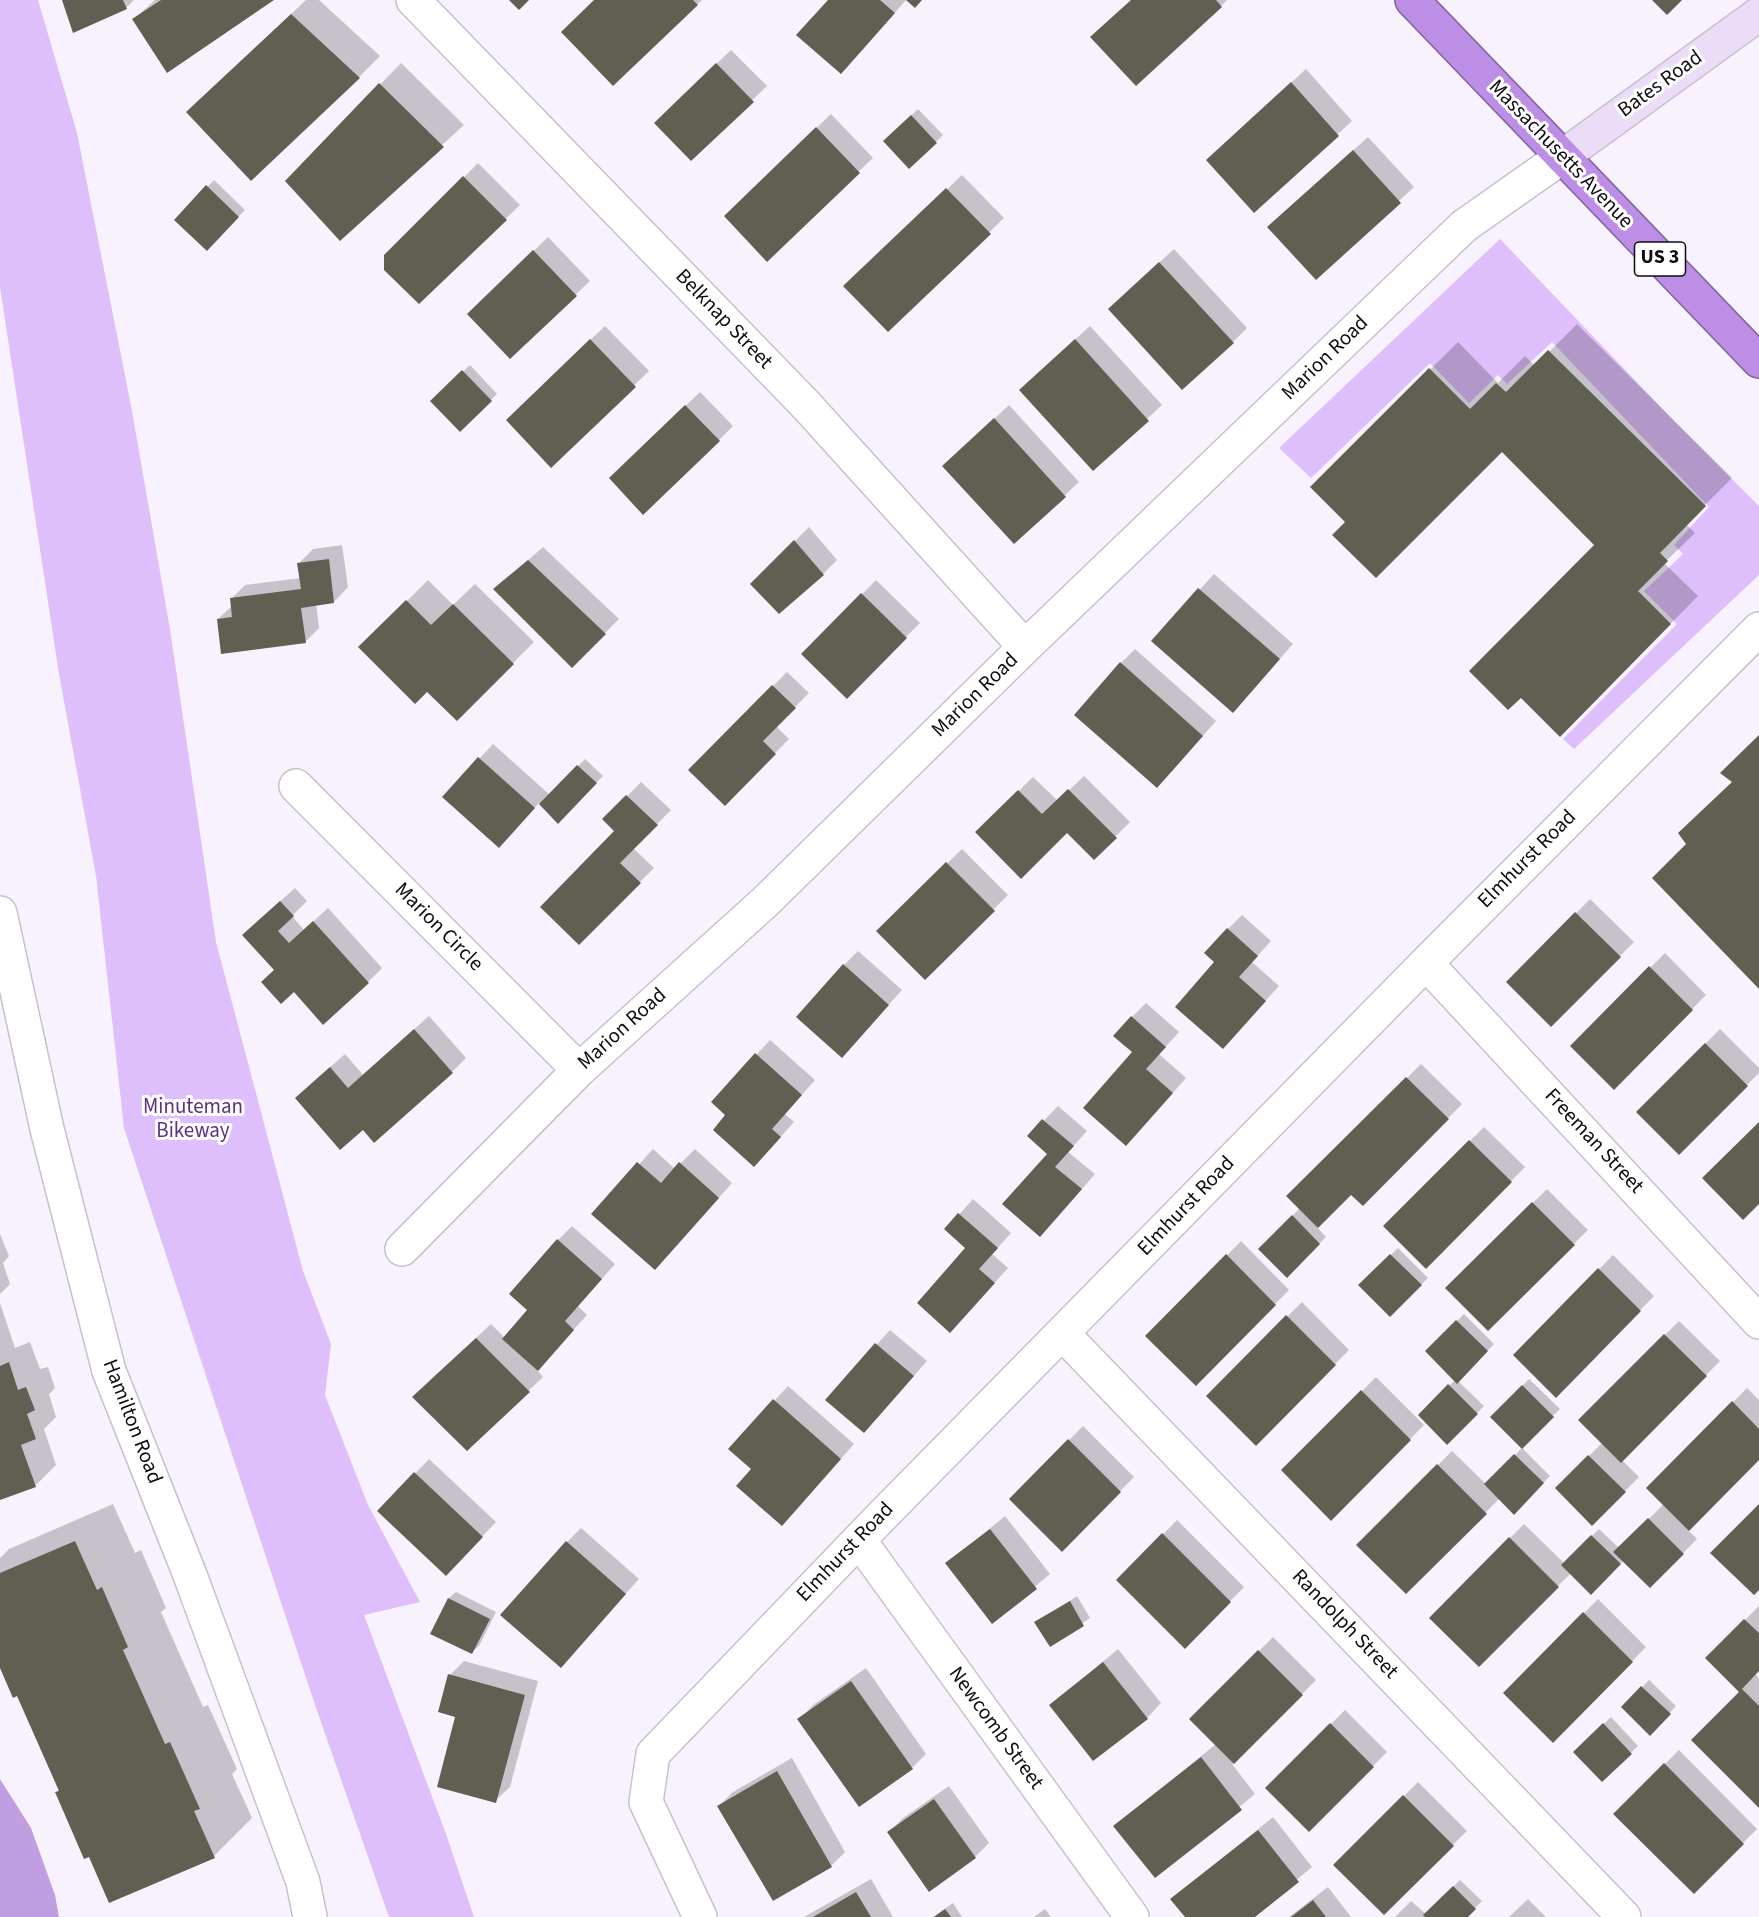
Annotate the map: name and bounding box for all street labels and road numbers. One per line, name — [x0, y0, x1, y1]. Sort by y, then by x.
street label: Bates Road — [1614, 46, 1708, 124]
street label: Massachusetts Avenue — [1483, 75, 1637, 235]
road number: US 3 — [1634, 242, 1686, 276]
street label: Belknap Street — [669, 265, 777, 375]
street label: Marion Road — [1278, 312, 1374, 406]
street label: Marion Road — [928, 649, 1024, 743]
street label: Elmhurst Road — [1474, 806, 1582, 914]
street label: Marion Circle — [388, 878, 488, 978]
street label: Marion Road — [574, 984, 672, 1076]
street label: Freeman Street — [1538, 1084, 1648, 1200]
street label: Elmhurst Road — [1133, 1152, 1241, 1262]
street label: Hamilton Road — [96, 1356, 166, 1488]
street label: Elmhurst Road — [792, 1498, 900, 1608]
street label: Randolph Street — [1286, 1565, 1402, 1685]
street label: Newcomb Street — [942, 1663, 1048, 1795]

